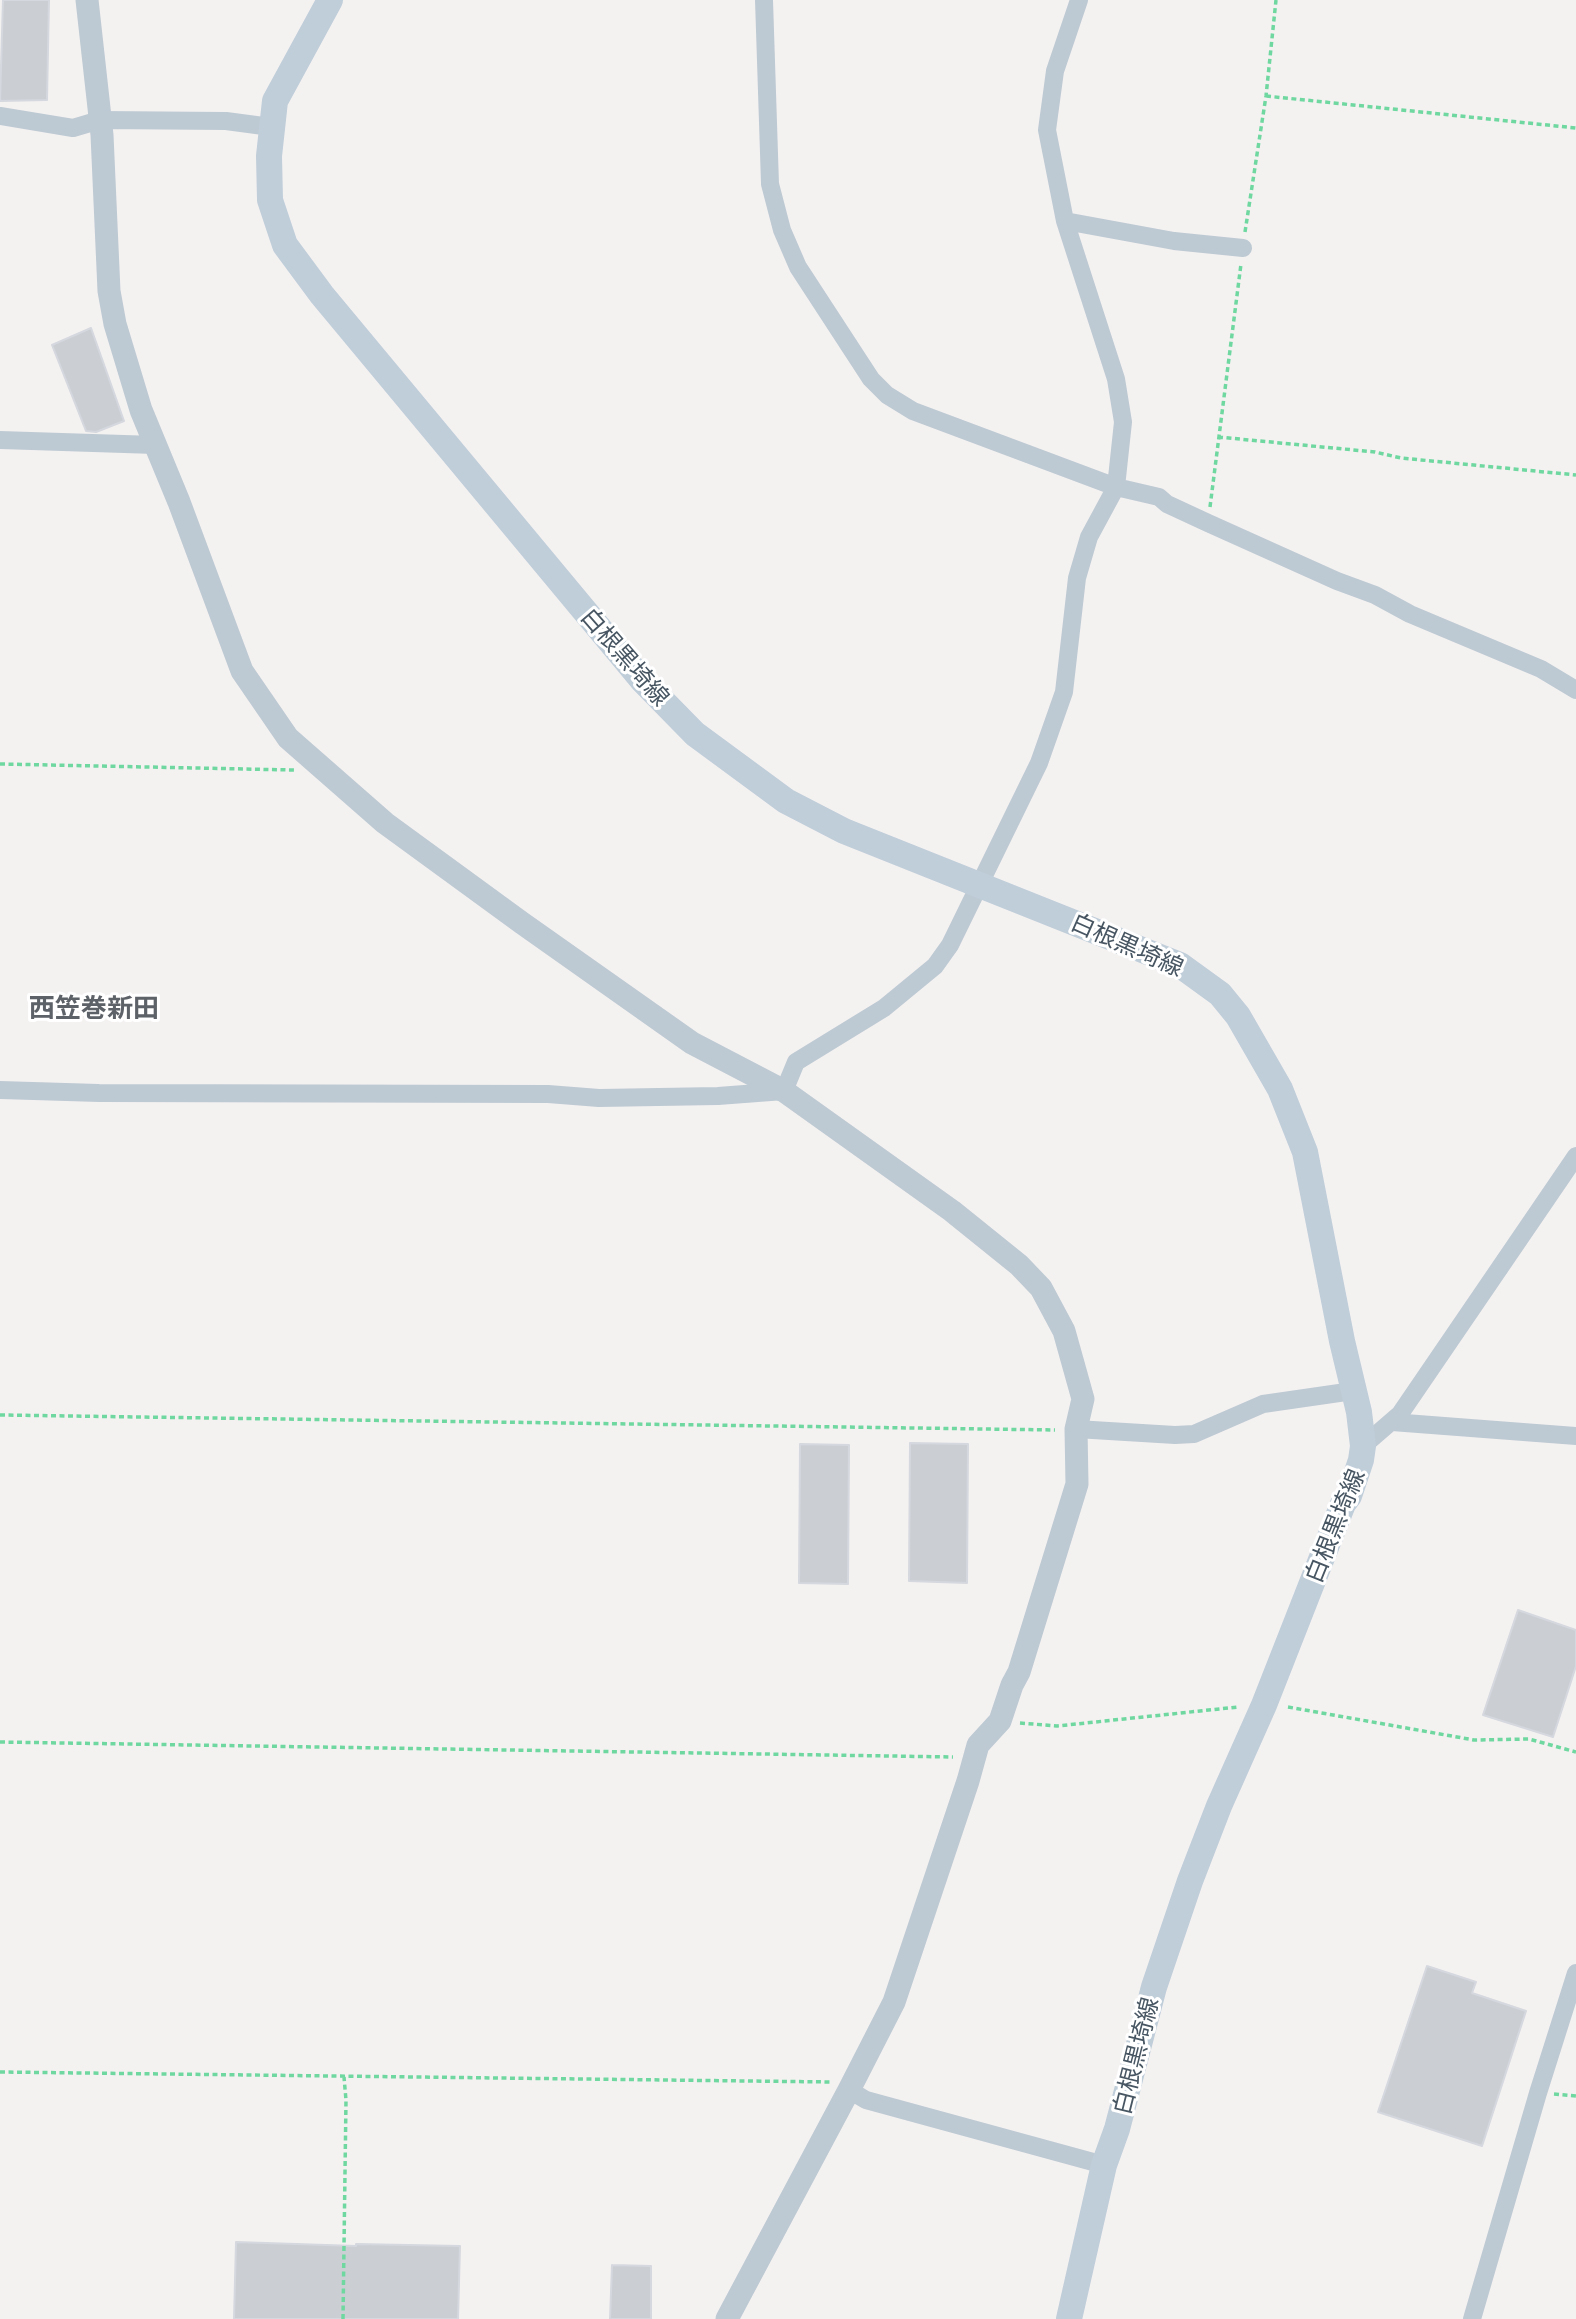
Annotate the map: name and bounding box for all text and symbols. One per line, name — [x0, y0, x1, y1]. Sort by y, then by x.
street label: 白根黒埼線 — [575, 602, 675, 712]
street label: 白根黒埼線 — [1066, 907, 1188, 983]
district label: 西笠巻新田 — [29, 992, 159, 1024]
street label: 白根黒埼線 — [1299, 1465, 1371, 1587]
street label: 白根黒埼線 — [1108, 1994, 1164, 2118]

